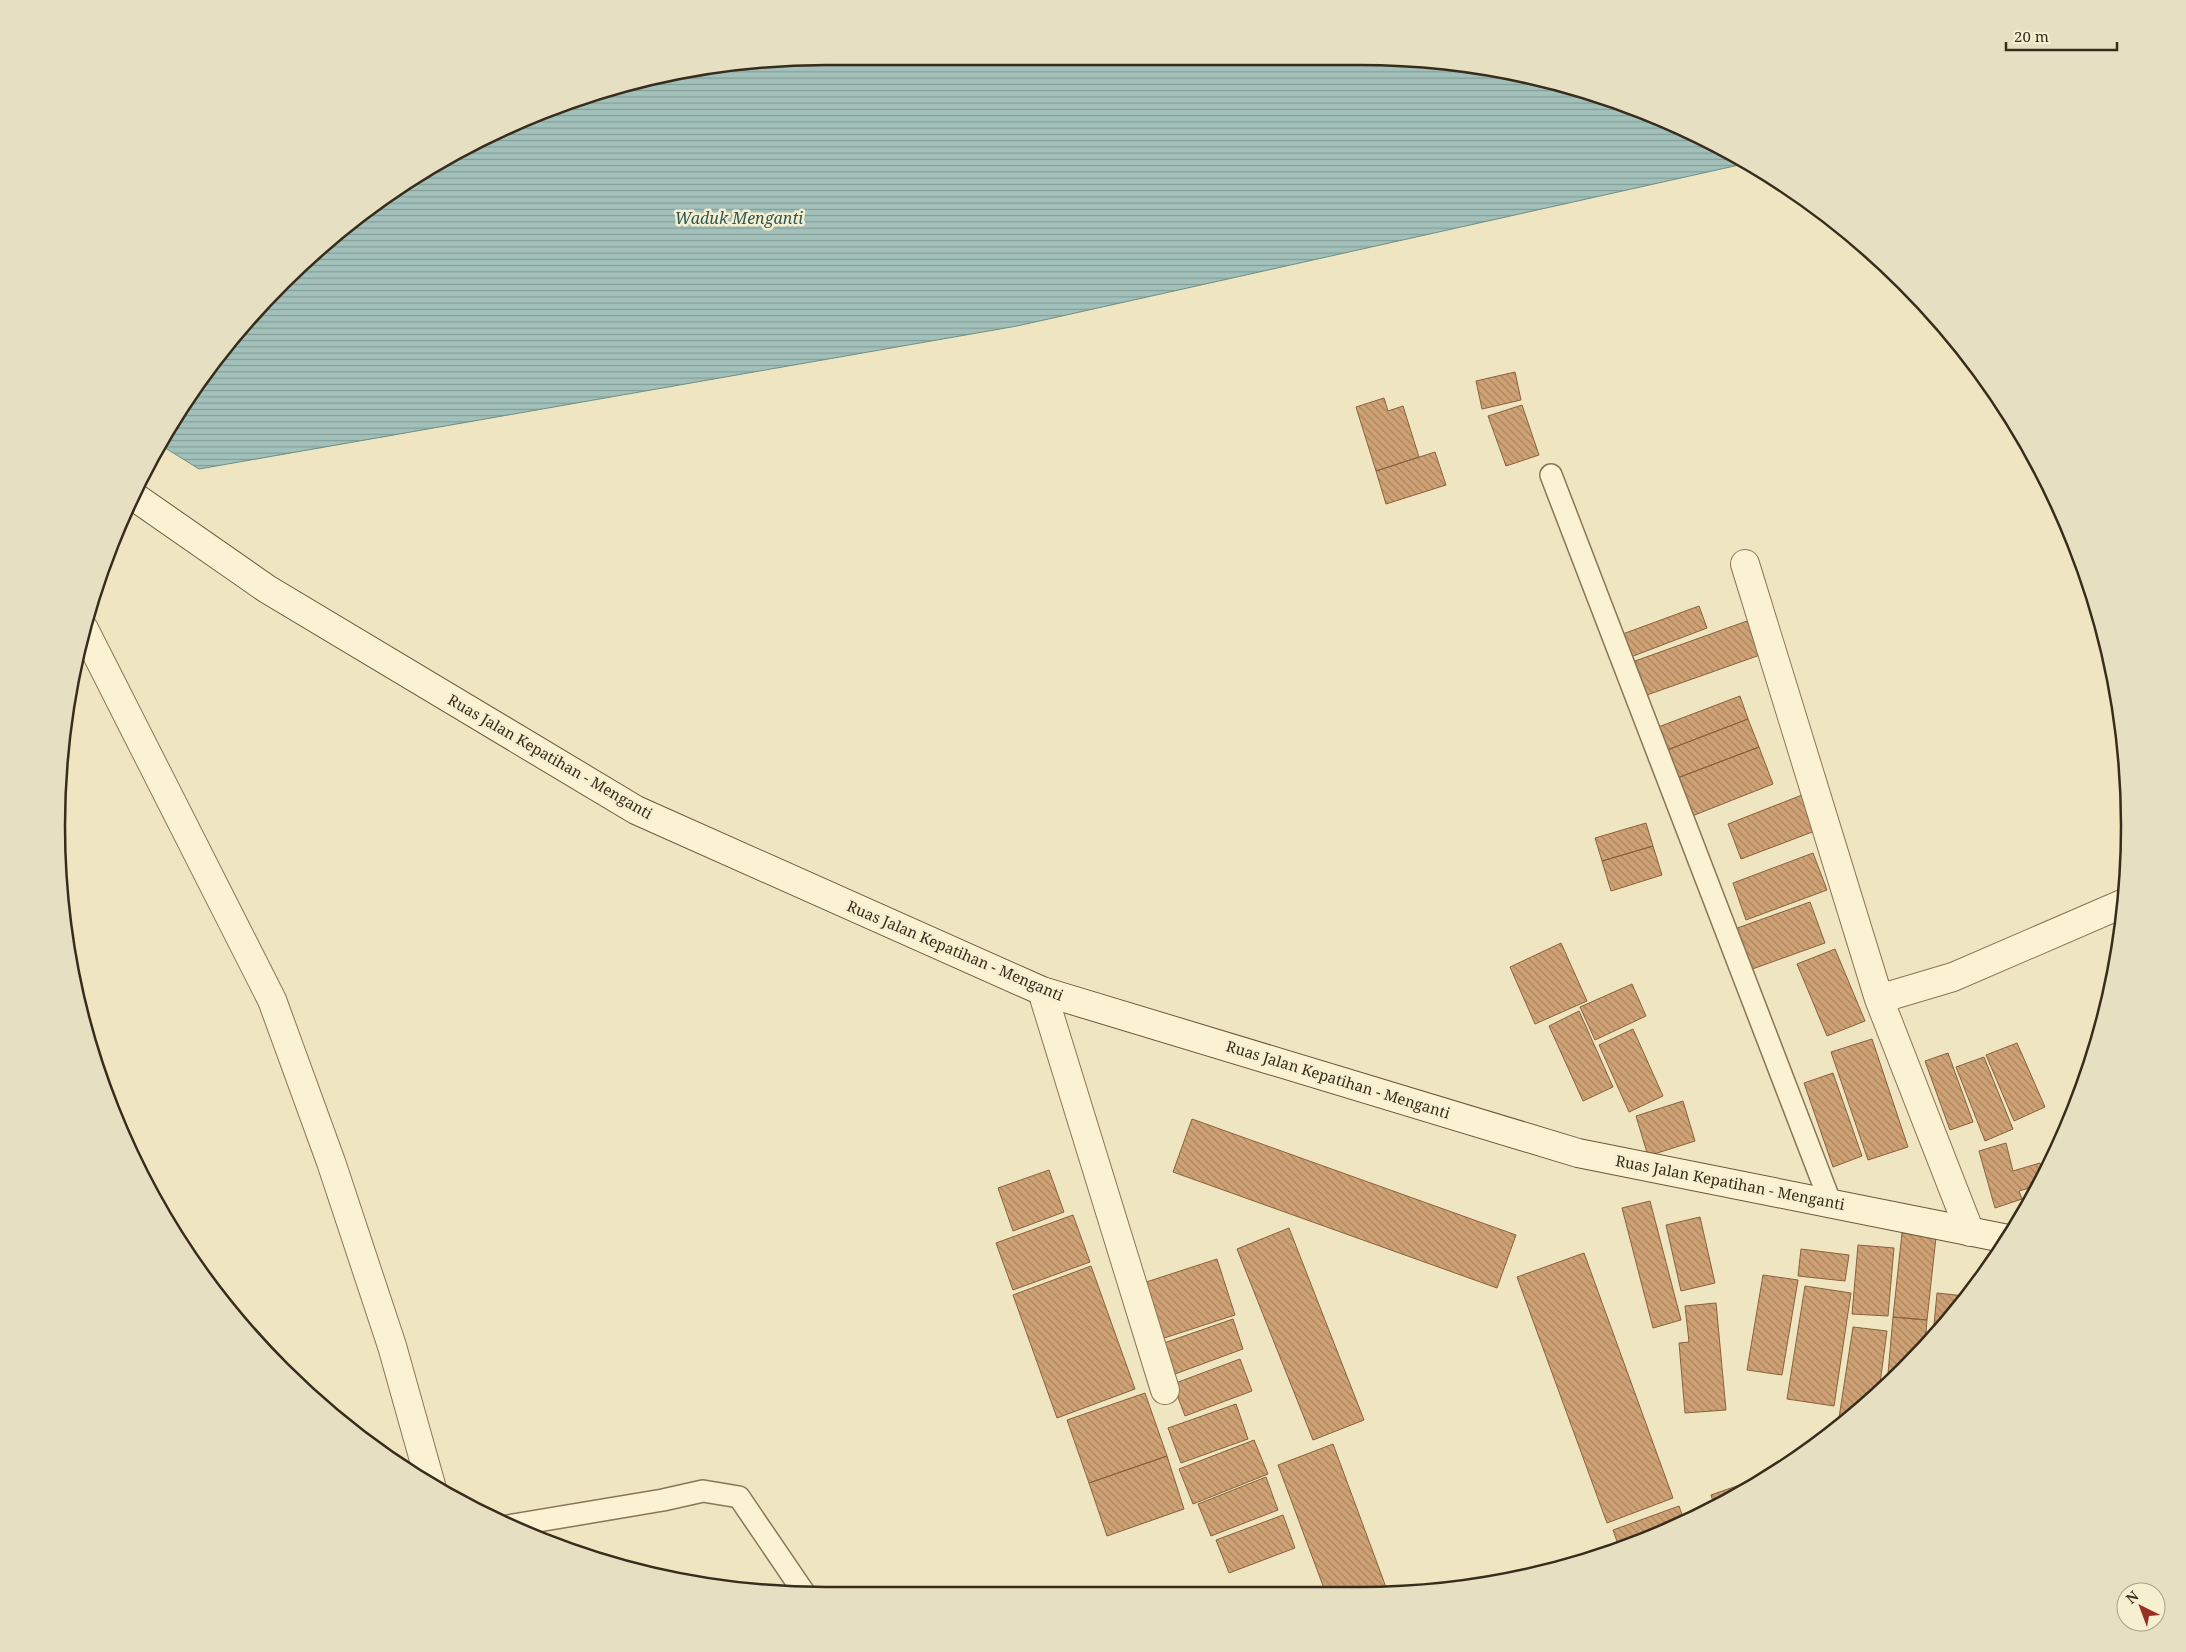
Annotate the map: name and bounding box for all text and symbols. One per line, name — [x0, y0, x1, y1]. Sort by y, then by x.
scale bar — [2006, 20, 2117, 52]
text: 20 m — [2014, 26, 2049, 46]
water label: Waduk Menganti — [675, 207, 803, 229]
street label: Ruas Jalan Kepatihan - Menganti — [445, 689, 657, 823]
street label: Ruas Jalan Kepatihan - Menganti — [844, 895, 1067, 1005]
street label: Ruas Jalan Kepatihan - Menganti — [1224, 1035, 1453, 1123]
street label: Ruas Jalan Kepatihan - Menganti — [1614, 1150, 1847, 1214]
north arrow — [2116, 1582, 2166, 1632]
text: N — [2122, 1586, 2142, 1608]

